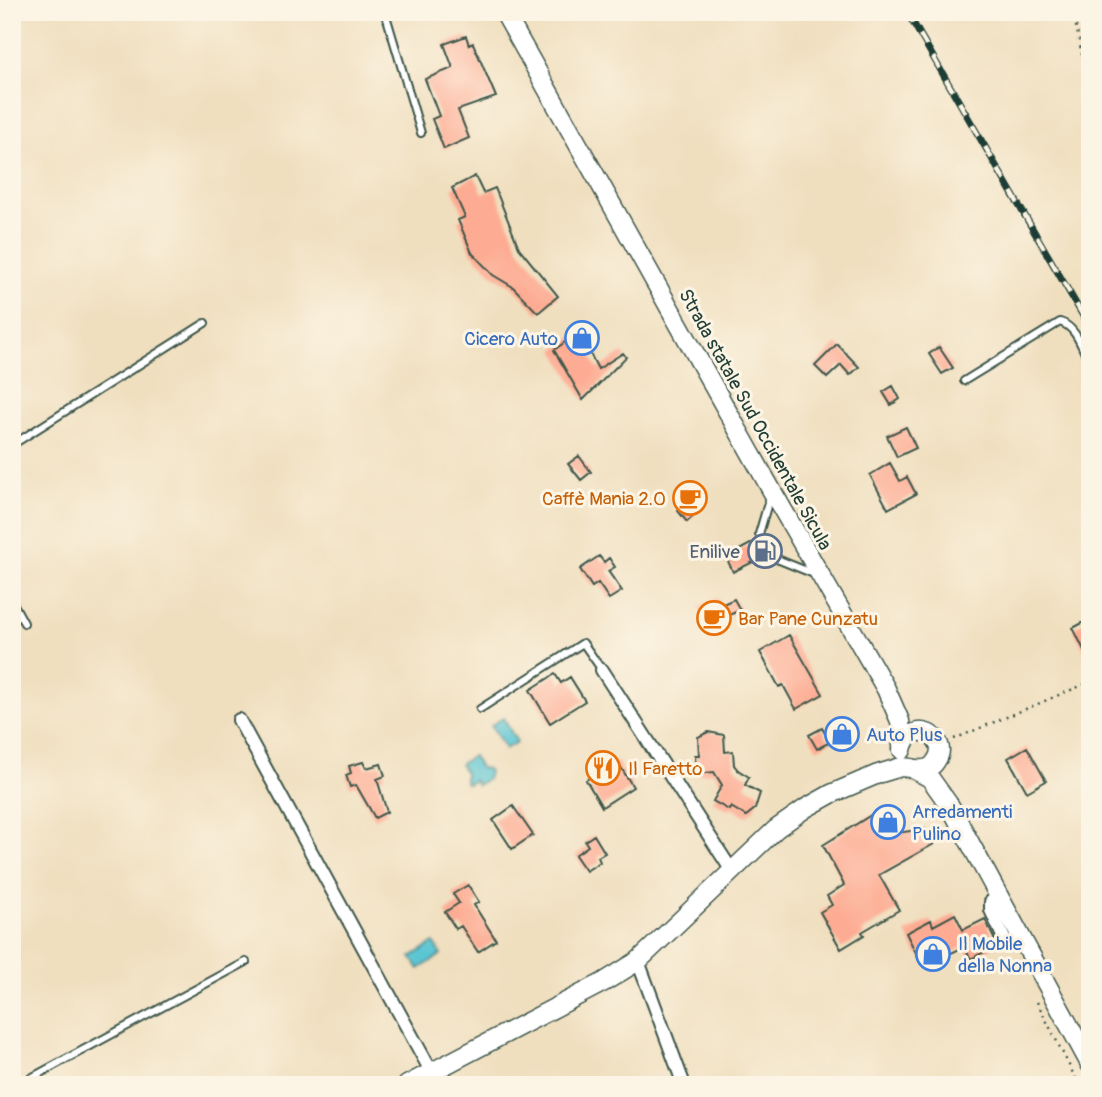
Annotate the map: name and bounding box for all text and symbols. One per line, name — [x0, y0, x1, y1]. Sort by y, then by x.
street label: Strada statale Sud Occidentale Sicula — [673, 285, 837, 554]
shop icon: Cicero Auto — [563, 319, 601, 357]
place label: Cicero Auto — [464, 327, 558, 351]
cafe icon: Caffè Mania 2.0 — [671, 479, 709, 517]
place label: Caffè Mania 2.0 — [542, 487, 666, 511]
fuel station icon: Enilive — [746, 532, 784, 570]
place label: Enilive — [690, 540, 741, 564]
cafe icon: Bar Pane Cunzatu — [695, 599, 733, 637]
place label: Bar Pane Cunzatu — [738, 607, 878, 631]
shop icon: Auto Plus — [823, 715, 861, 753]
place label: Auto Plus — [866, 723, 943, 747]
restaurant icon: Il Faretto — [584, 749, 622, 787]
place label: Il Faretto — [628, 757, 702, 781]
place label: Arredamenti Pulino — [912, 800, 1013, 846]
shop icon: Arredamenti Pulino — [869, 803, 907, 841]
place label: Il Mobile della Nonna — [958, 932, 1052, 978]
shop icon: Il Mobile della Nonna — [914, 935, 952, 973]

